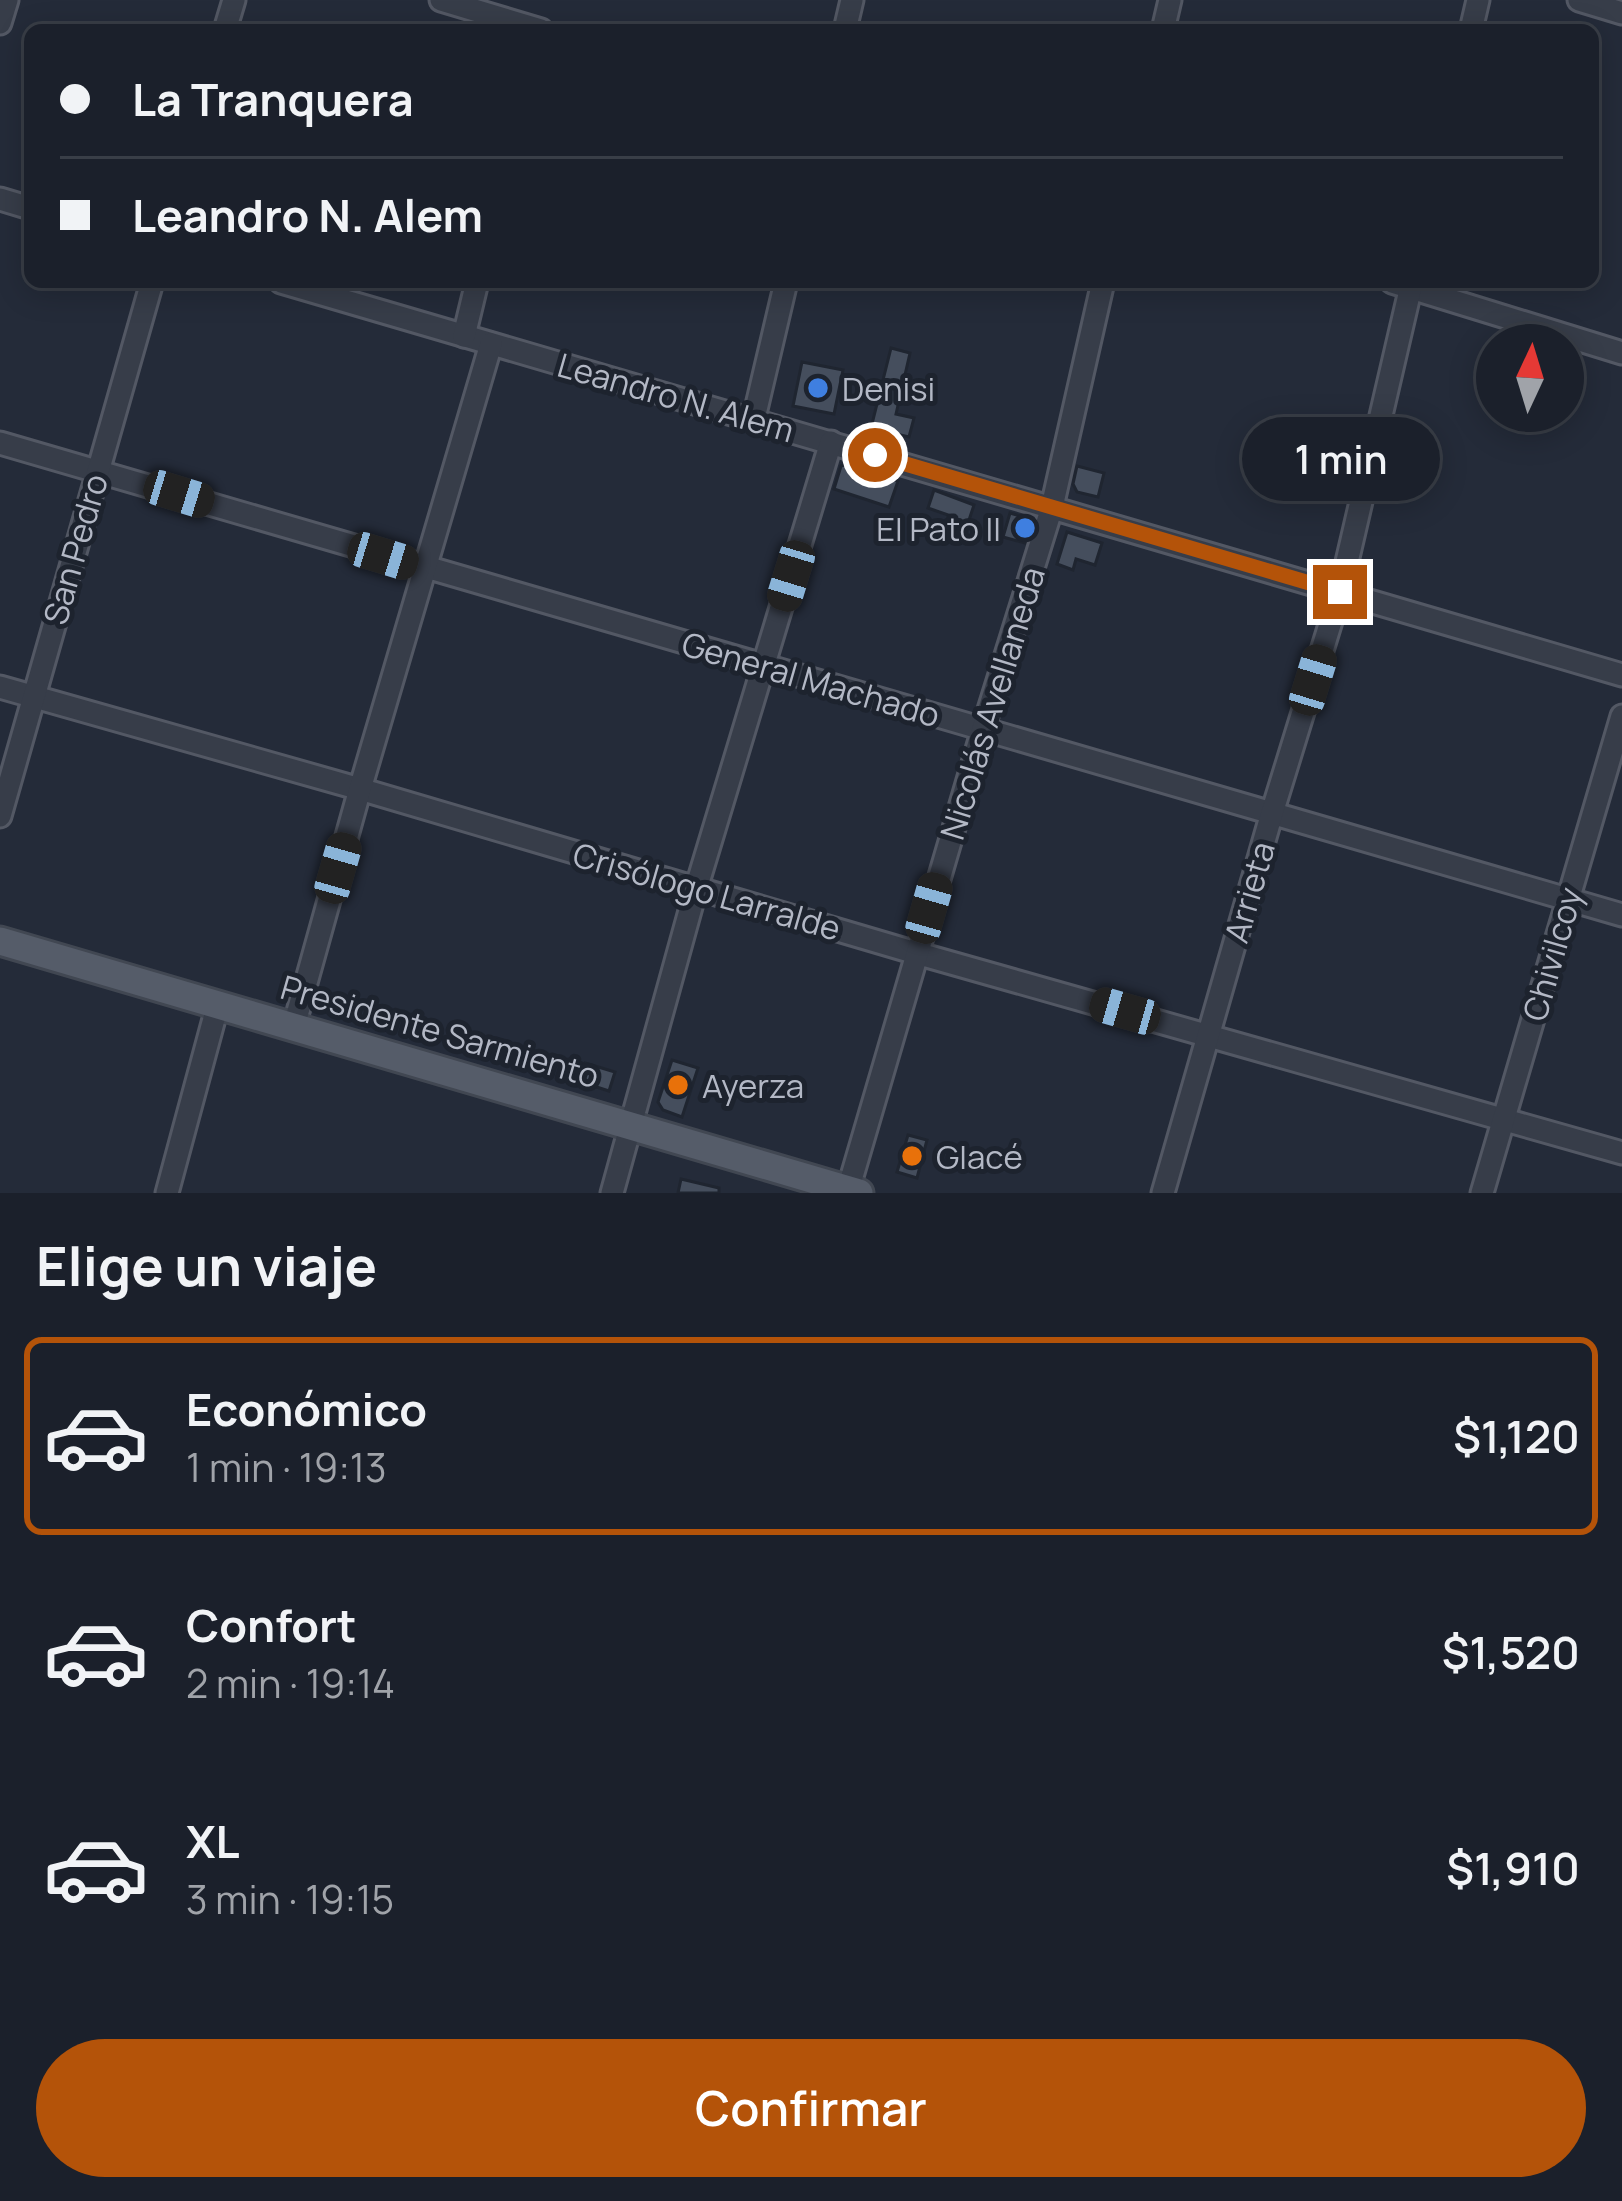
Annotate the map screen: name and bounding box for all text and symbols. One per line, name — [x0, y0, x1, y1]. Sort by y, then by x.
text: La Tranquera — [132, 68, 414, 130]
text: Leandro N. Alem — [132, 184, 483, 246]
north arrow — [1476, 324, 1584, 432]
map controls — [1476, 324, 1584, 432]
street label: Leandro N. Alem — [553, 342, 799, 452]
place label: Denisi — [842, 366, 935, 411]
marker: Denisi — [805, 375, 831, 401]
callout: 1 min — [1241, 418, 1439, 502]
route start — [848, 428, 902, 482]
text: 1 min — [1295, 432, 1387, 486]
car — [139, 466, 219, 522]
street label: San Pedro — [32, 468, 118, 630]
place label: El Pato II — [876, 506, 1001, 551]
marker: El Pato II — [1012, 515, 1038, 541]
car — [343, 528, 423, 584]
car — [763, 536, 819, 616]
street label: Nicolás Avellaneda — [929, 561, 1055, 845]
route end — [1313, 565, 1367, 619]
street label: General Machado — [677, 621, 945, 737]
car — [1285, 640, 1341, 720]
car — [311, 828, 365, 908]
street label: Crisólogo Larralde — [568, 831, 846, 951]
street label: Arrieta — [1213, 836, 1285, 948]
car — [902, 868, 956, 948]
street label: Chivilcoy — [1511, 882, 1593, 1026]
street label: Presidente Sarmiento — [276, 964, 604, 1098]
car — [1085, 984, 1165, 1038]
place label: Ayerza — [702, 1063, 804, 1108]
marker: Ayerza — [665, 1072, 691, 1098]
place label: Glacé — [936, 1134, 1023, 1179]
marker: Glacé — [899, 1143, 925, 1169]
text: Elige un viaje — [36, 1228, 377, 1302]
text: Económico — [186, 1378, 427, 1440]
icon: car — [42, 1382, 150, 1490]
text: $1,120 — [1453, 1405, 1580, 1467]
text: 1 min · 19:13 — [186, 1440, 387, 1494]
text: Confort — [186, 1594, 357, 1656]
icon: car — [42, 1598, 150, 1706]
text: $1,520 — [1442, 1621, 1580, 1683]
text: 2 min · 19:14 — [186, 1656, 395, 1710]
text: XL — [186, 1810, 240, 1872]
icon: car — [42, 1814, 150, 1922]
text: $1,910 — [1446, 1837, 1580, 1899]
text: 3 min · 19:15 — [186, 1872, 394, 1926]
button: Confirmar — [36, 2039, 1586, 2177]

